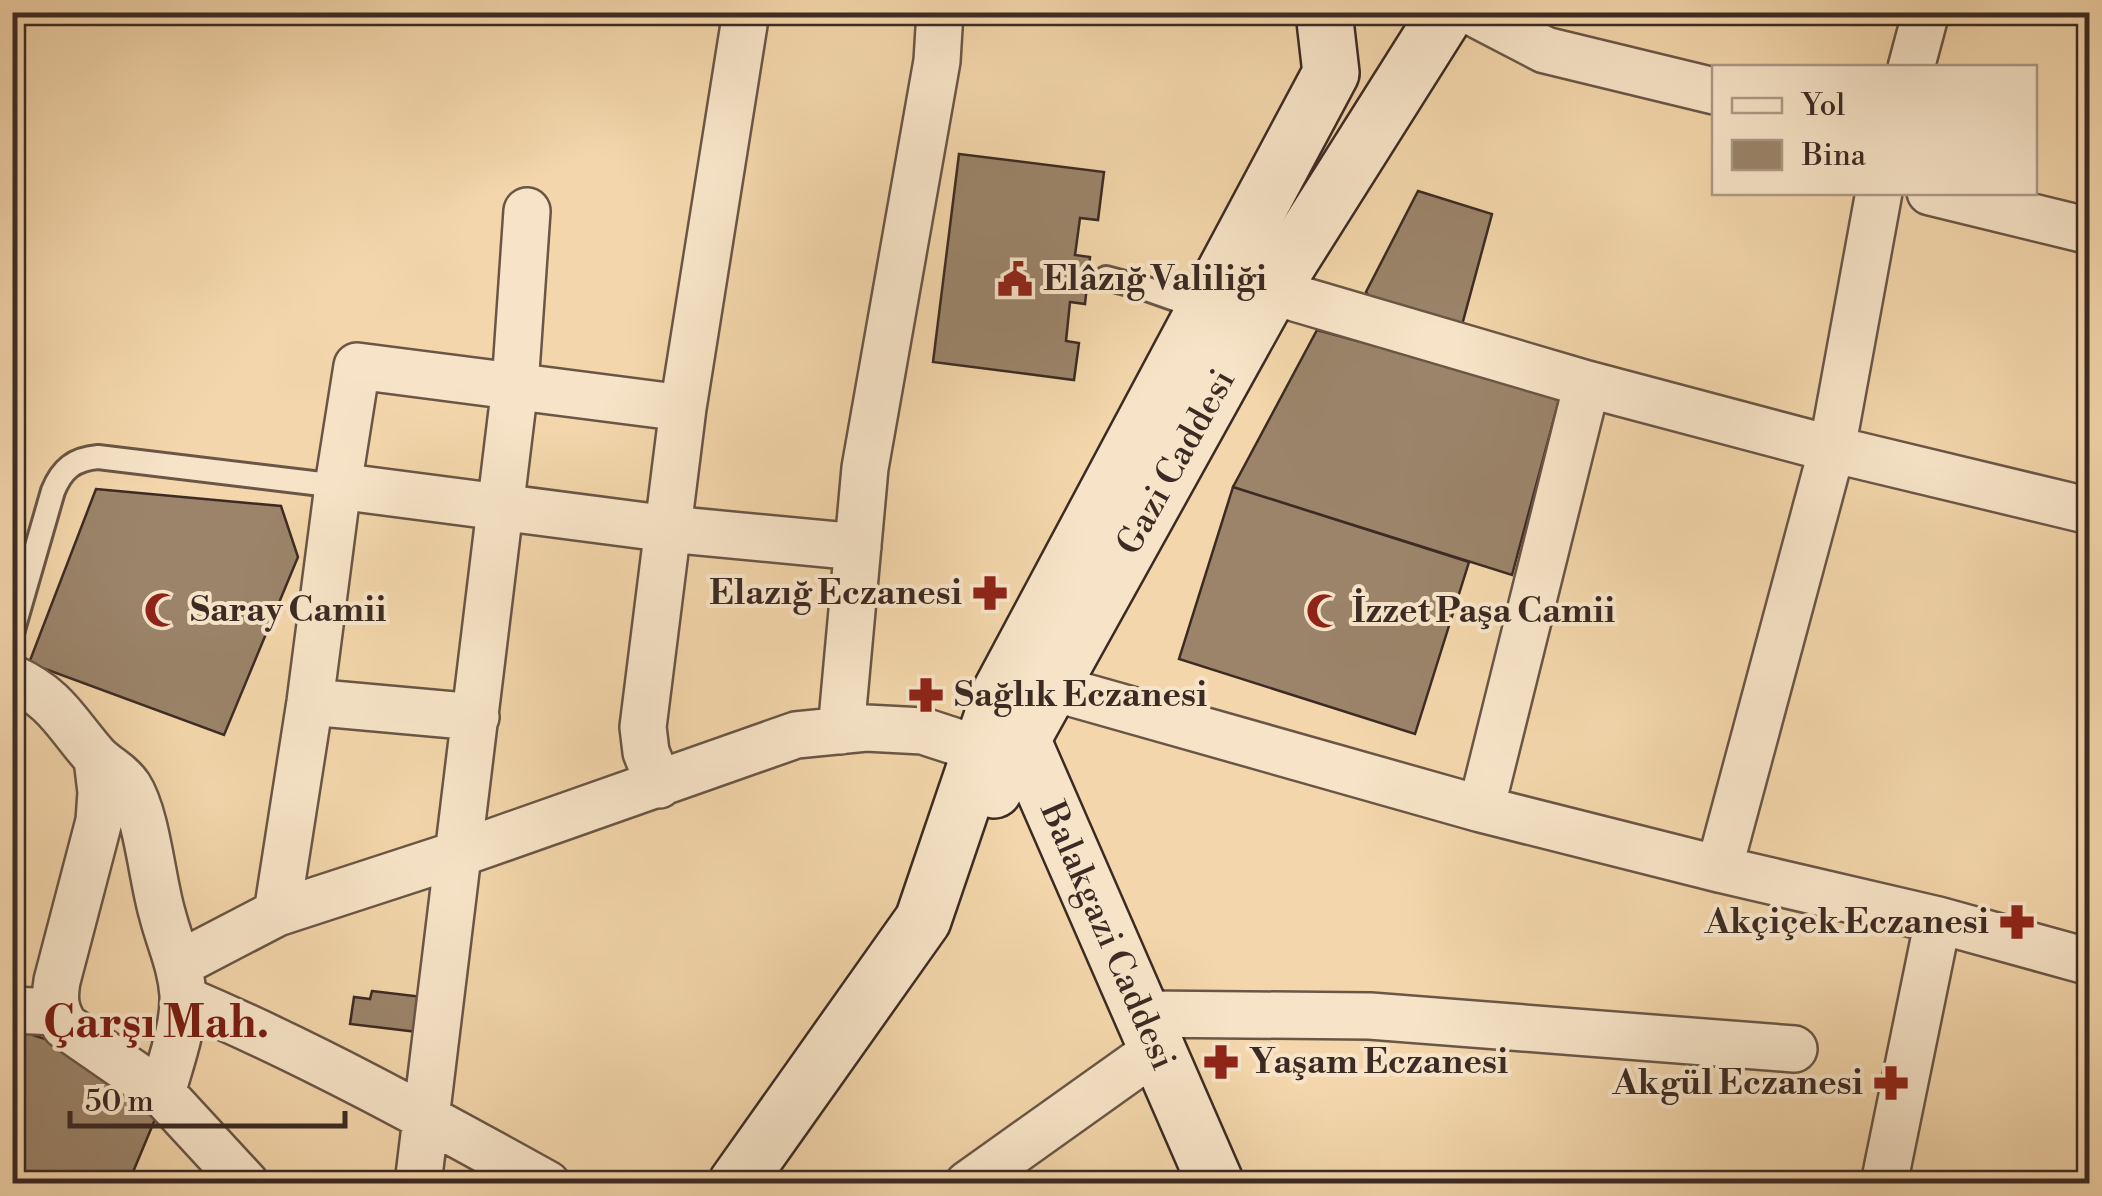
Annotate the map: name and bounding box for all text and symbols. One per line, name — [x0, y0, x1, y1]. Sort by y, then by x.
legend — [1712, 65, 2037, 195]
text: Yol — [1800, 87, 1845, 125]
text: Bina — [1801, 137, 1867, 175]
place label: Elâzığ Valiliği — [1043, 258, 1267, 301]
public building icon: Elâzığ Valiliği — [996, 260, 1034, 298]
street label: Gazi Caddesi — [1107, 362, 1245, 562]
place label: Elazığ Eczanesi — [709, 572, 962, 615]
pharmacy icon: Elazığ Eczanesi — [971, 574, 1009, 612]
place label: İzzet Paşa Camii — [1352, 588, 1615, 633]
place label: Saray Camii — [190, 589, 386, 632]
mosque icon: Saray Camii — [143, 591, 181, 629]
mosque icon: İzzet Paşa Camii — [1305, 592, 1343, 630]
place label: Sağlık Eczanesi — [954, 674, 1207, 717]
pharmacy icon: Sağlık Eczanesi — [907, 676, 945, 714]
street label: Balakgazi Caddesi — [1030, 794, 1185, 1076]
place label: Akçiçek Eczanesi — [1704, 901, 1989, 944]
pharmacy icon: Akçiçek Eczanesi — [1998, 903, 2036, 941]
district label: Çarşı Mah. — [43, 995, 269, 1052]
place label: Yaşam Eczanesi — [1249, 1041, 1508, 1084]
pharmacy icon: Yaşam Eczanesi — [1202, 1043, 1240, 1081]
place label: Akgül Eczanesi — [1611, 1062, 1863, 1105]
pharmacy icon: Akgül Eczanesi — [1872, 1064, 1910, 1102]
scale bar — [70, 1066, 345, 1128]
text: 50 m — [85, 1083, 154, 1121]

